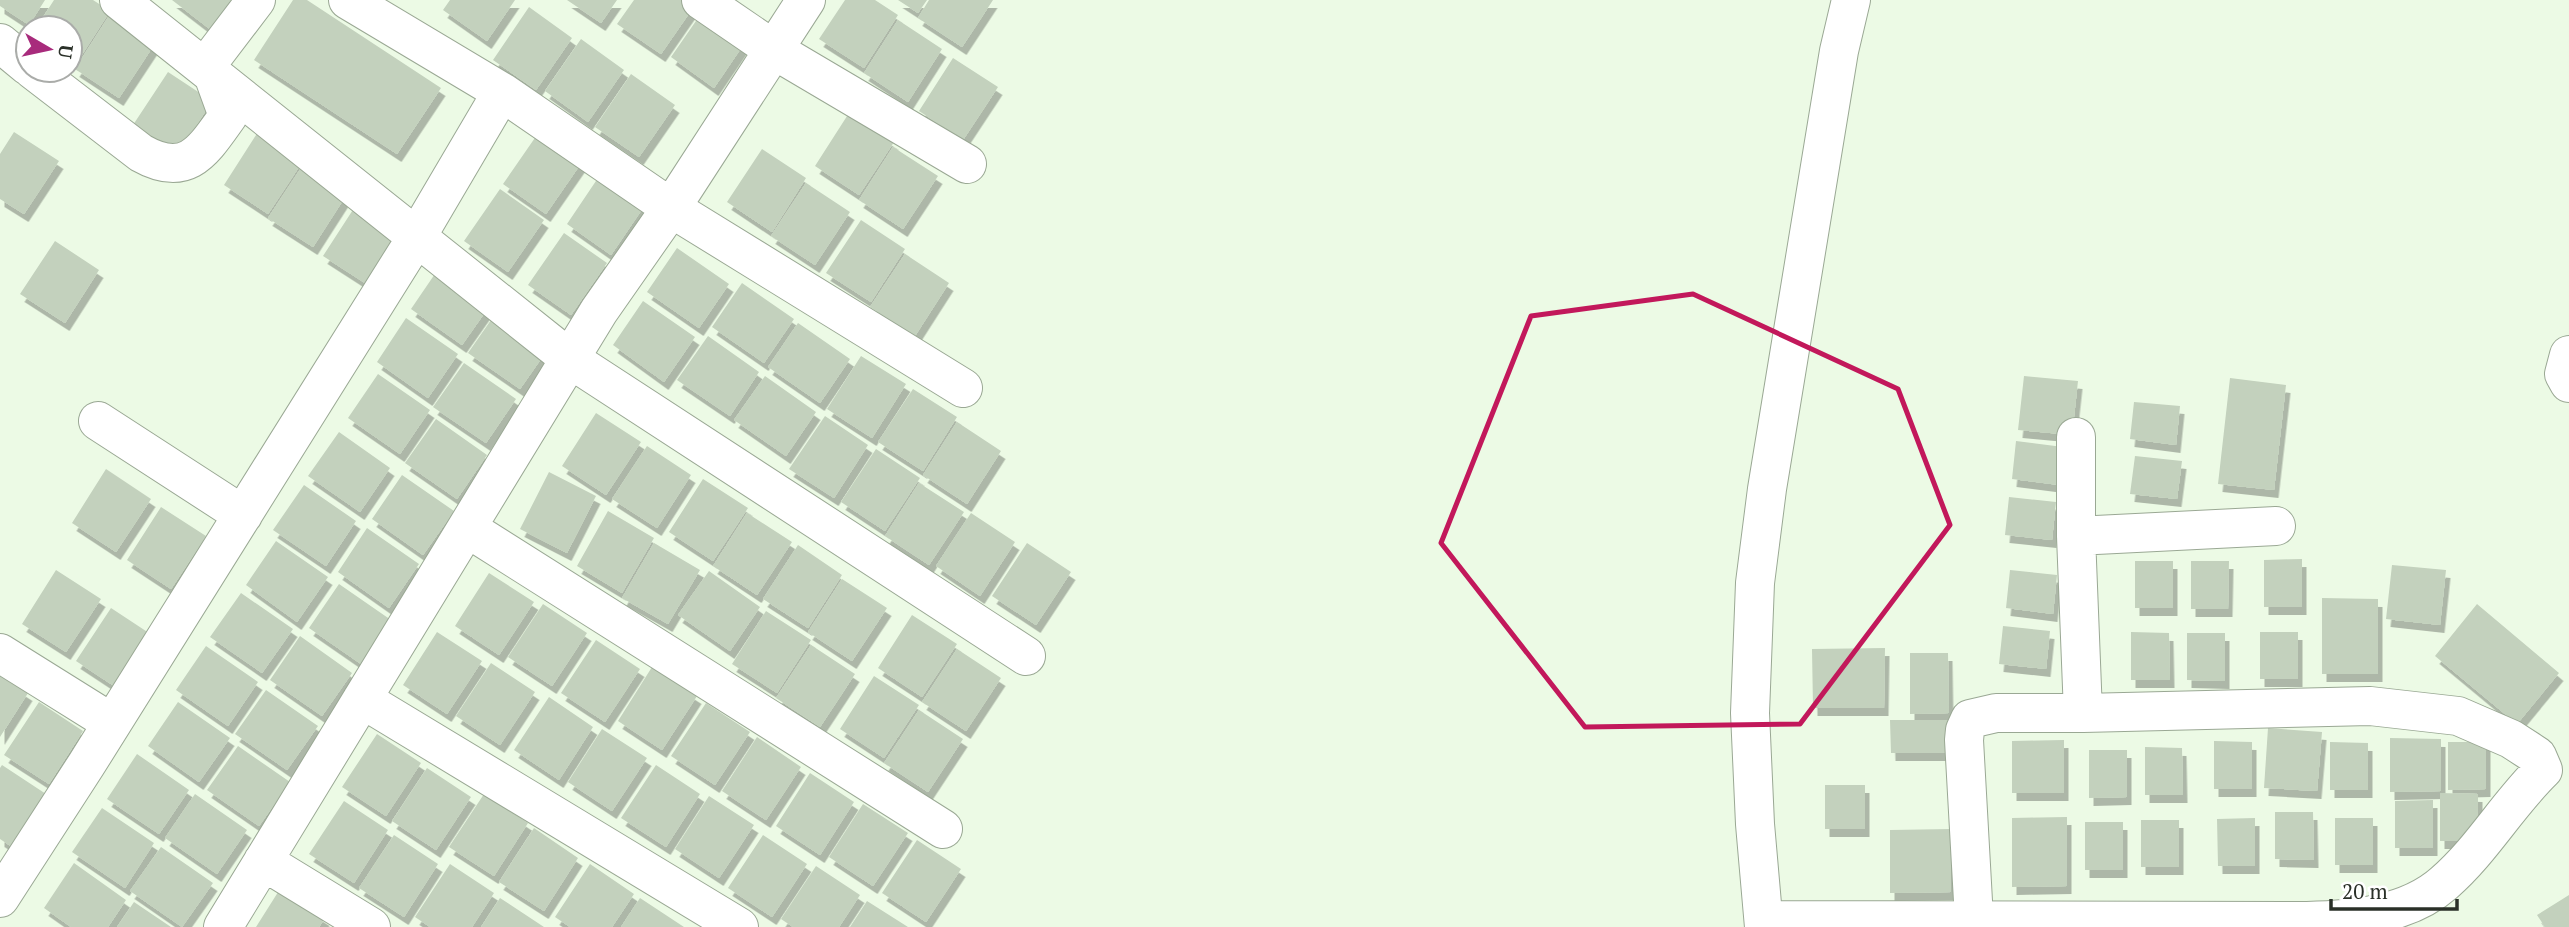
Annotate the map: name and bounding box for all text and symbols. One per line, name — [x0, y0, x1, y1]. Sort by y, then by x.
north arrow — [14, 14, 84, 84]
text: U — [53, 43, 80, 61]
scale bar — [2331, 867, 2457, 911]
text: 20 m — [2342, 877, 2388, 905]

